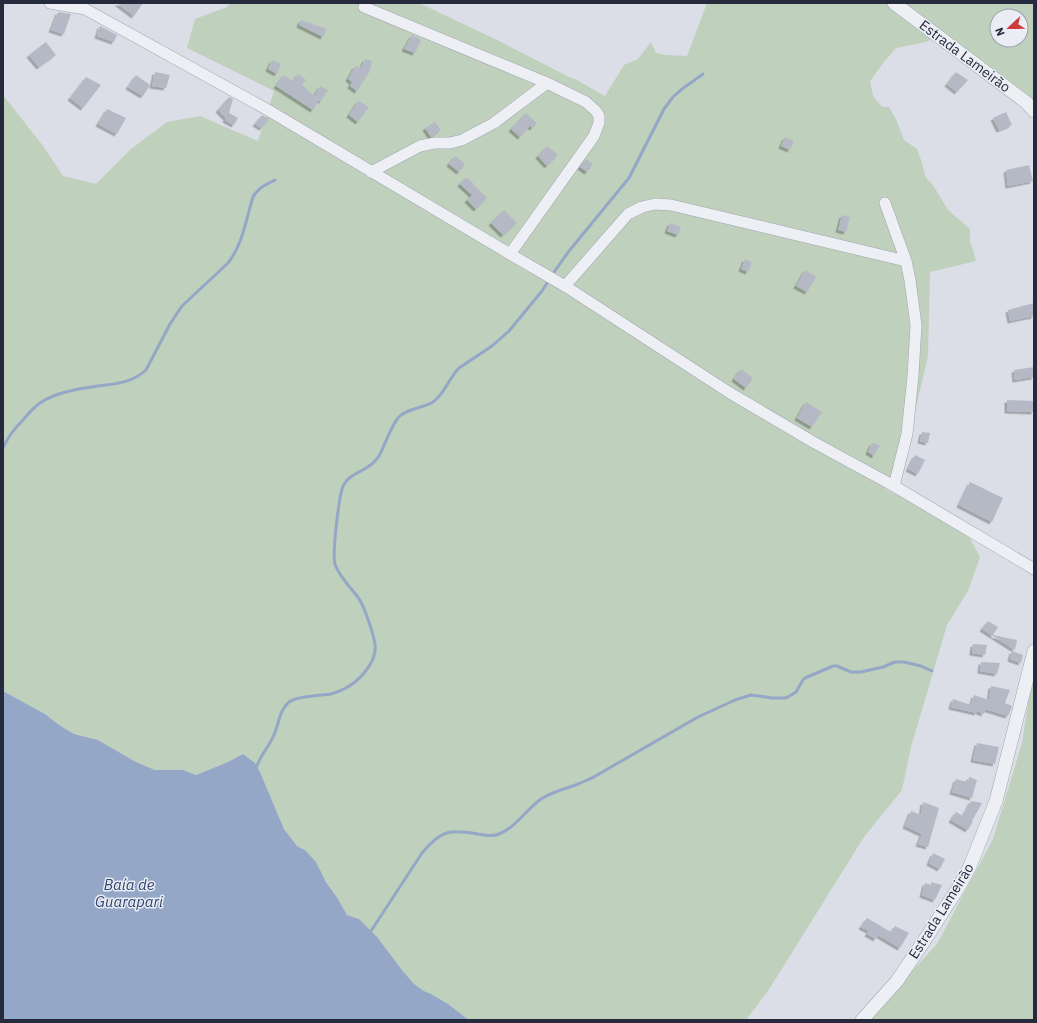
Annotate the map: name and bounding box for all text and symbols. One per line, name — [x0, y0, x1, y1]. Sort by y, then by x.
north arrow — [989, 8, 1029, 48]
street label: Estrada Lameirão — [916, 16, 1014, 96]
text: N — [992, 25, 1008, 38]
street label: Estrada Lameirão — [904, 860, 978, 962]
water label: Baía de Guarapari — [95, 875, 163, 911]

